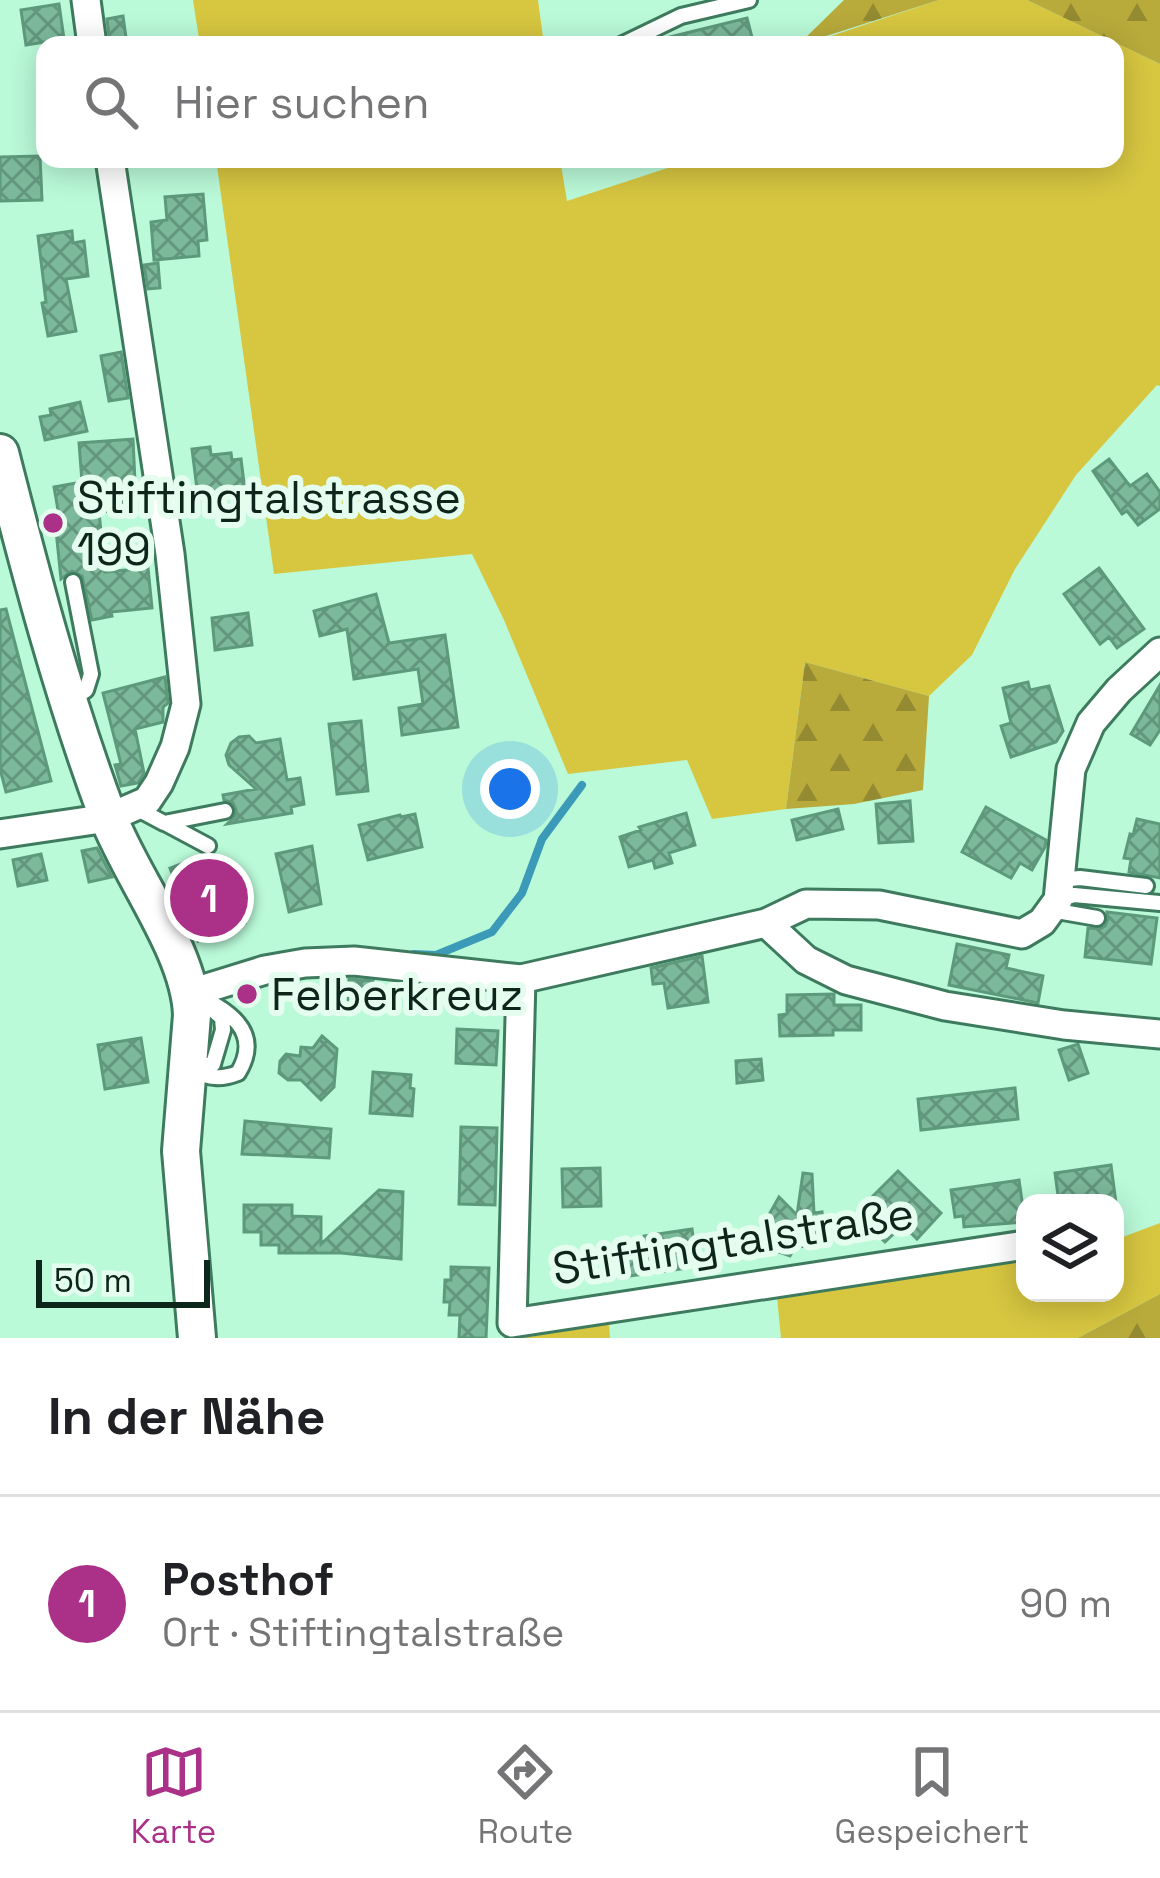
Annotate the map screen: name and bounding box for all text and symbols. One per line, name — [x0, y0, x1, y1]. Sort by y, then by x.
search box — [36, 36, 1124, 168]
icon: search — [78, 69, 144, 135]
text: Hier suchen — [174, 74, 430, 131]
place label: Stiftingtalstrasse 199 — [77, 469, 461, 578]
marker: Stiftingtalstrasse 199 — [40, 510, 66, 536]
your location — [480, 759, 540, 819]
pin: 1 — [170, 853, 248, 943]
place label: Felberkreuz — [271, 966, 523, 1023]
marker: Felberkreuz — [234, 981, 260, 1007]
street label: Stiftingtalstraße — [548, 1184, 918, 1298]
map controls — [1016, 1194, 1124, 1302]
button: layers — [1016, 1194, 1124, 1302]
scale bar — [36, 1254, 210, 1307]
text: 50 m — [54, 1260, 132, 1302]
text: In der Nähe — [48, 1384, 325, 1449]
text: Posthof — [162, 1551, 334, 1608]
text: 1 — [78, 1579, 96, 1628]
text: 90 m — [1020, 1579, 1112, 1628]
text: Ort · Stiftingtalstraße — [162, 1608, 564, 1657]
tab: Karte — [131, 1739, 216, 1853]
tab: Route — [478, 1739, 573, 1853]
tab: Gespeichert — [835, 1739, 1029, 1853]

